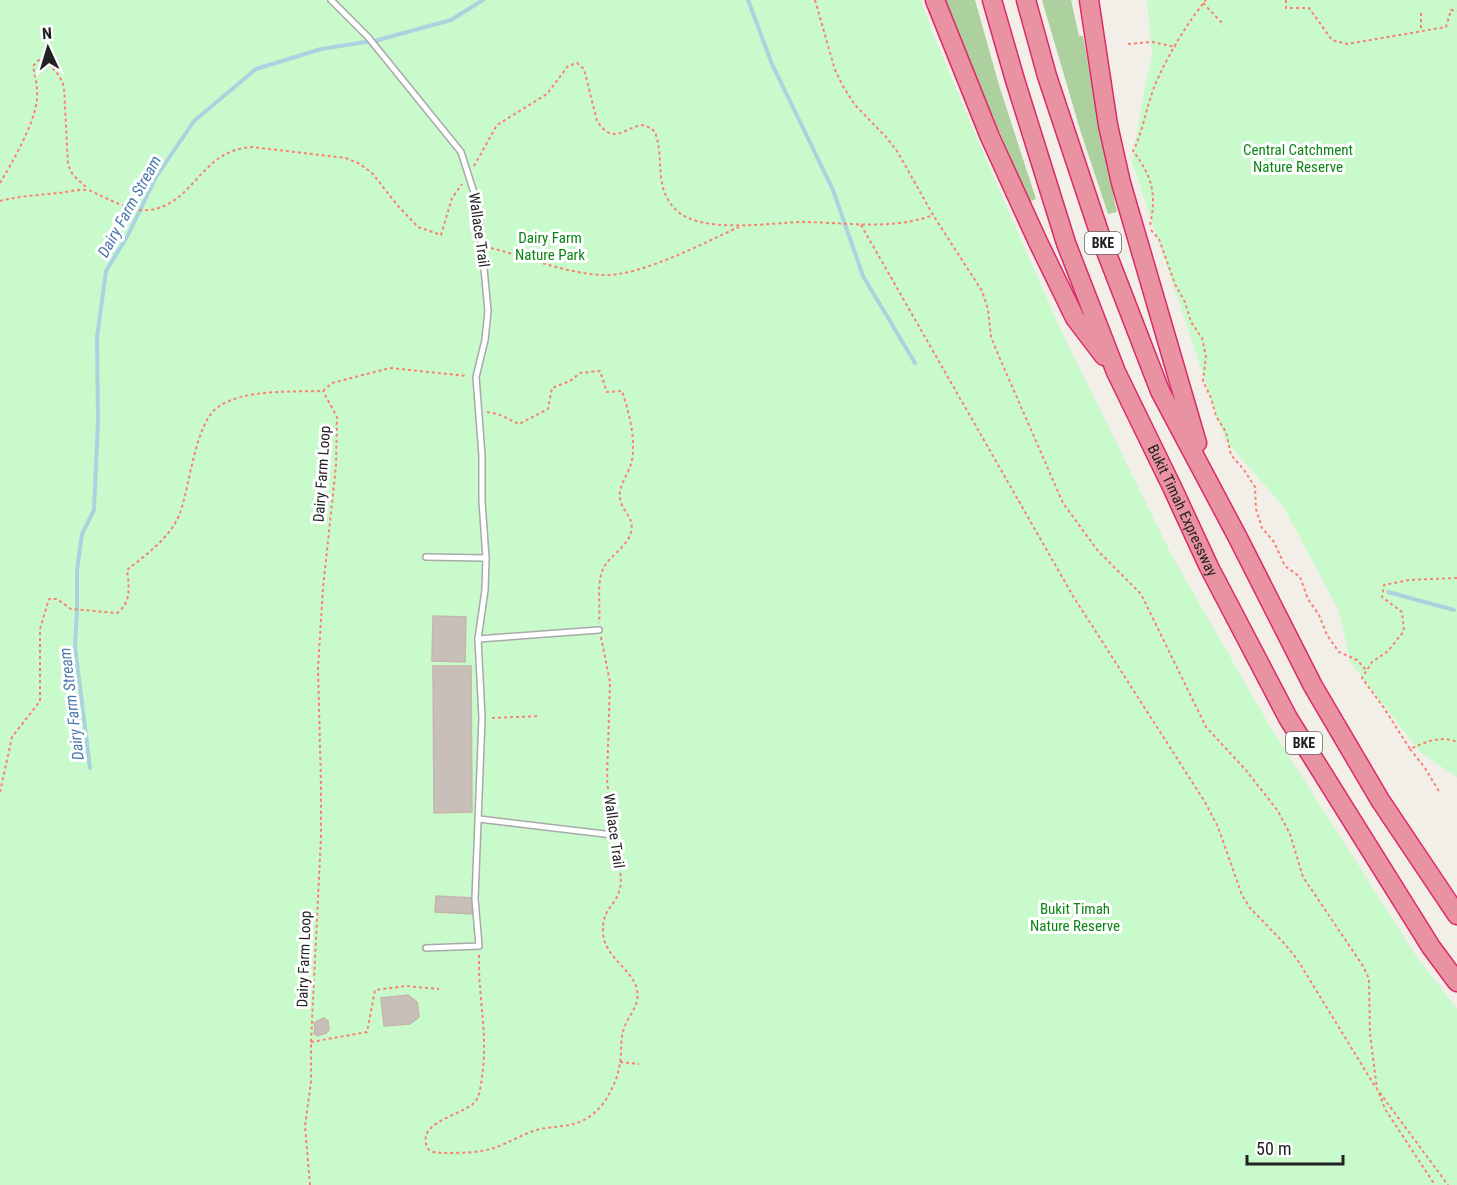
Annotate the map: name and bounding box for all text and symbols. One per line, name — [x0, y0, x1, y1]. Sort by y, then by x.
north arrow — [18, 18, 78, 78]
text: N — [41, 24, 53, 43]
park label: Central Catchment Nature Reserve — [1243, 141, 1353, 176]
water label: Dairy Farm Stream — [94, 152, 165, 260]
street label: Wallace Trail — [465, 192, 493, 268]
park label: Dairy Farm Nature Park — [515, 229, 585, 264]
road number: BKE — [1085, 232, 1121, 254]
street label: Dairy Farm Loop — [310, 425, 334, 523]
street label: Bukit Timah Expressway — [1144, 442, 1221, 579]
water label: Dairy Farm Stream — [55, 647, 88, 761]
road number: BKE — [1286, 732, 1322, 754]
street label: Wallace Trail — [600, 793, 628, 869]
park label: Bukit Timah Nature Reserve — [1030, 900, 1120, 935]
street label: Dairy Farm Loop — [293, 910, 315, 1008]
scale bar — [1247, 1128, 1343, 1166]
text: 50 m — [1256, 1138, 1291, 1159]

